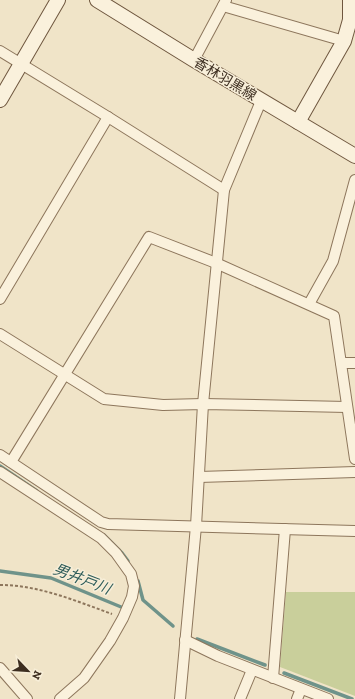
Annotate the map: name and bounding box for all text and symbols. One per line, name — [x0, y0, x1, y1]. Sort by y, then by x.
street label: 香林羽黒線 — [191, 54, 259, 104]
water label: 男井戸川 — [51, 560, 115, 599]
north arrow — [8, 651, 48, 691]
text: N — [29, 668, 44, 682]

